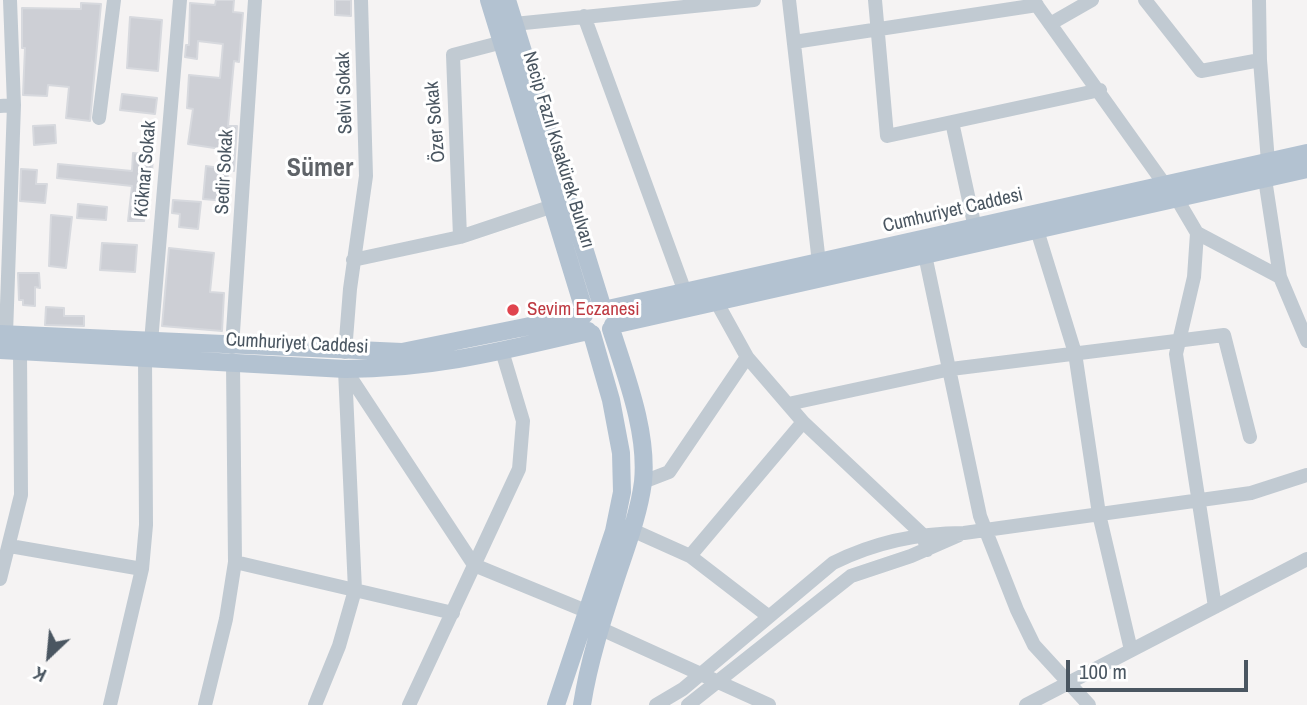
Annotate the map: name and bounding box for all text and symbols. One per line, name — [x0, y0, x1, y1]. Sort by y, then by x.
street label: Necip Fazıl Kısakürek Bulvarı — [517, 49, 599, 251]
street label: Selvi Sokak — [332, 51, 358, 135]
street label: Özer Sokak — [421, 80, 451, 164]
street label: Köknar Sokak — [130, 120, 162, 218]
street label: Sedir Sokak — [211, 129, 239, 215]
district label: Sümer — [287, 153, 353, 185]
street label: Cumhuriyet Caddesi — [881, 184, 1025, 238]
place label: Sevim Eczanesi — [527, 299, 640, 321]
marker: Sevim Eczanesi — [505, 302, 521, 318]
street label: Cumhuriyet Caddesi — [225, 329, 369, 359]
north arrow — [14, 621, 84, 691]
scale bar — [1069, 646, 1251, 690]
text: 100 m — [1079, 657, 1127, 686]
text: K — [29, 661, 51, 689]

